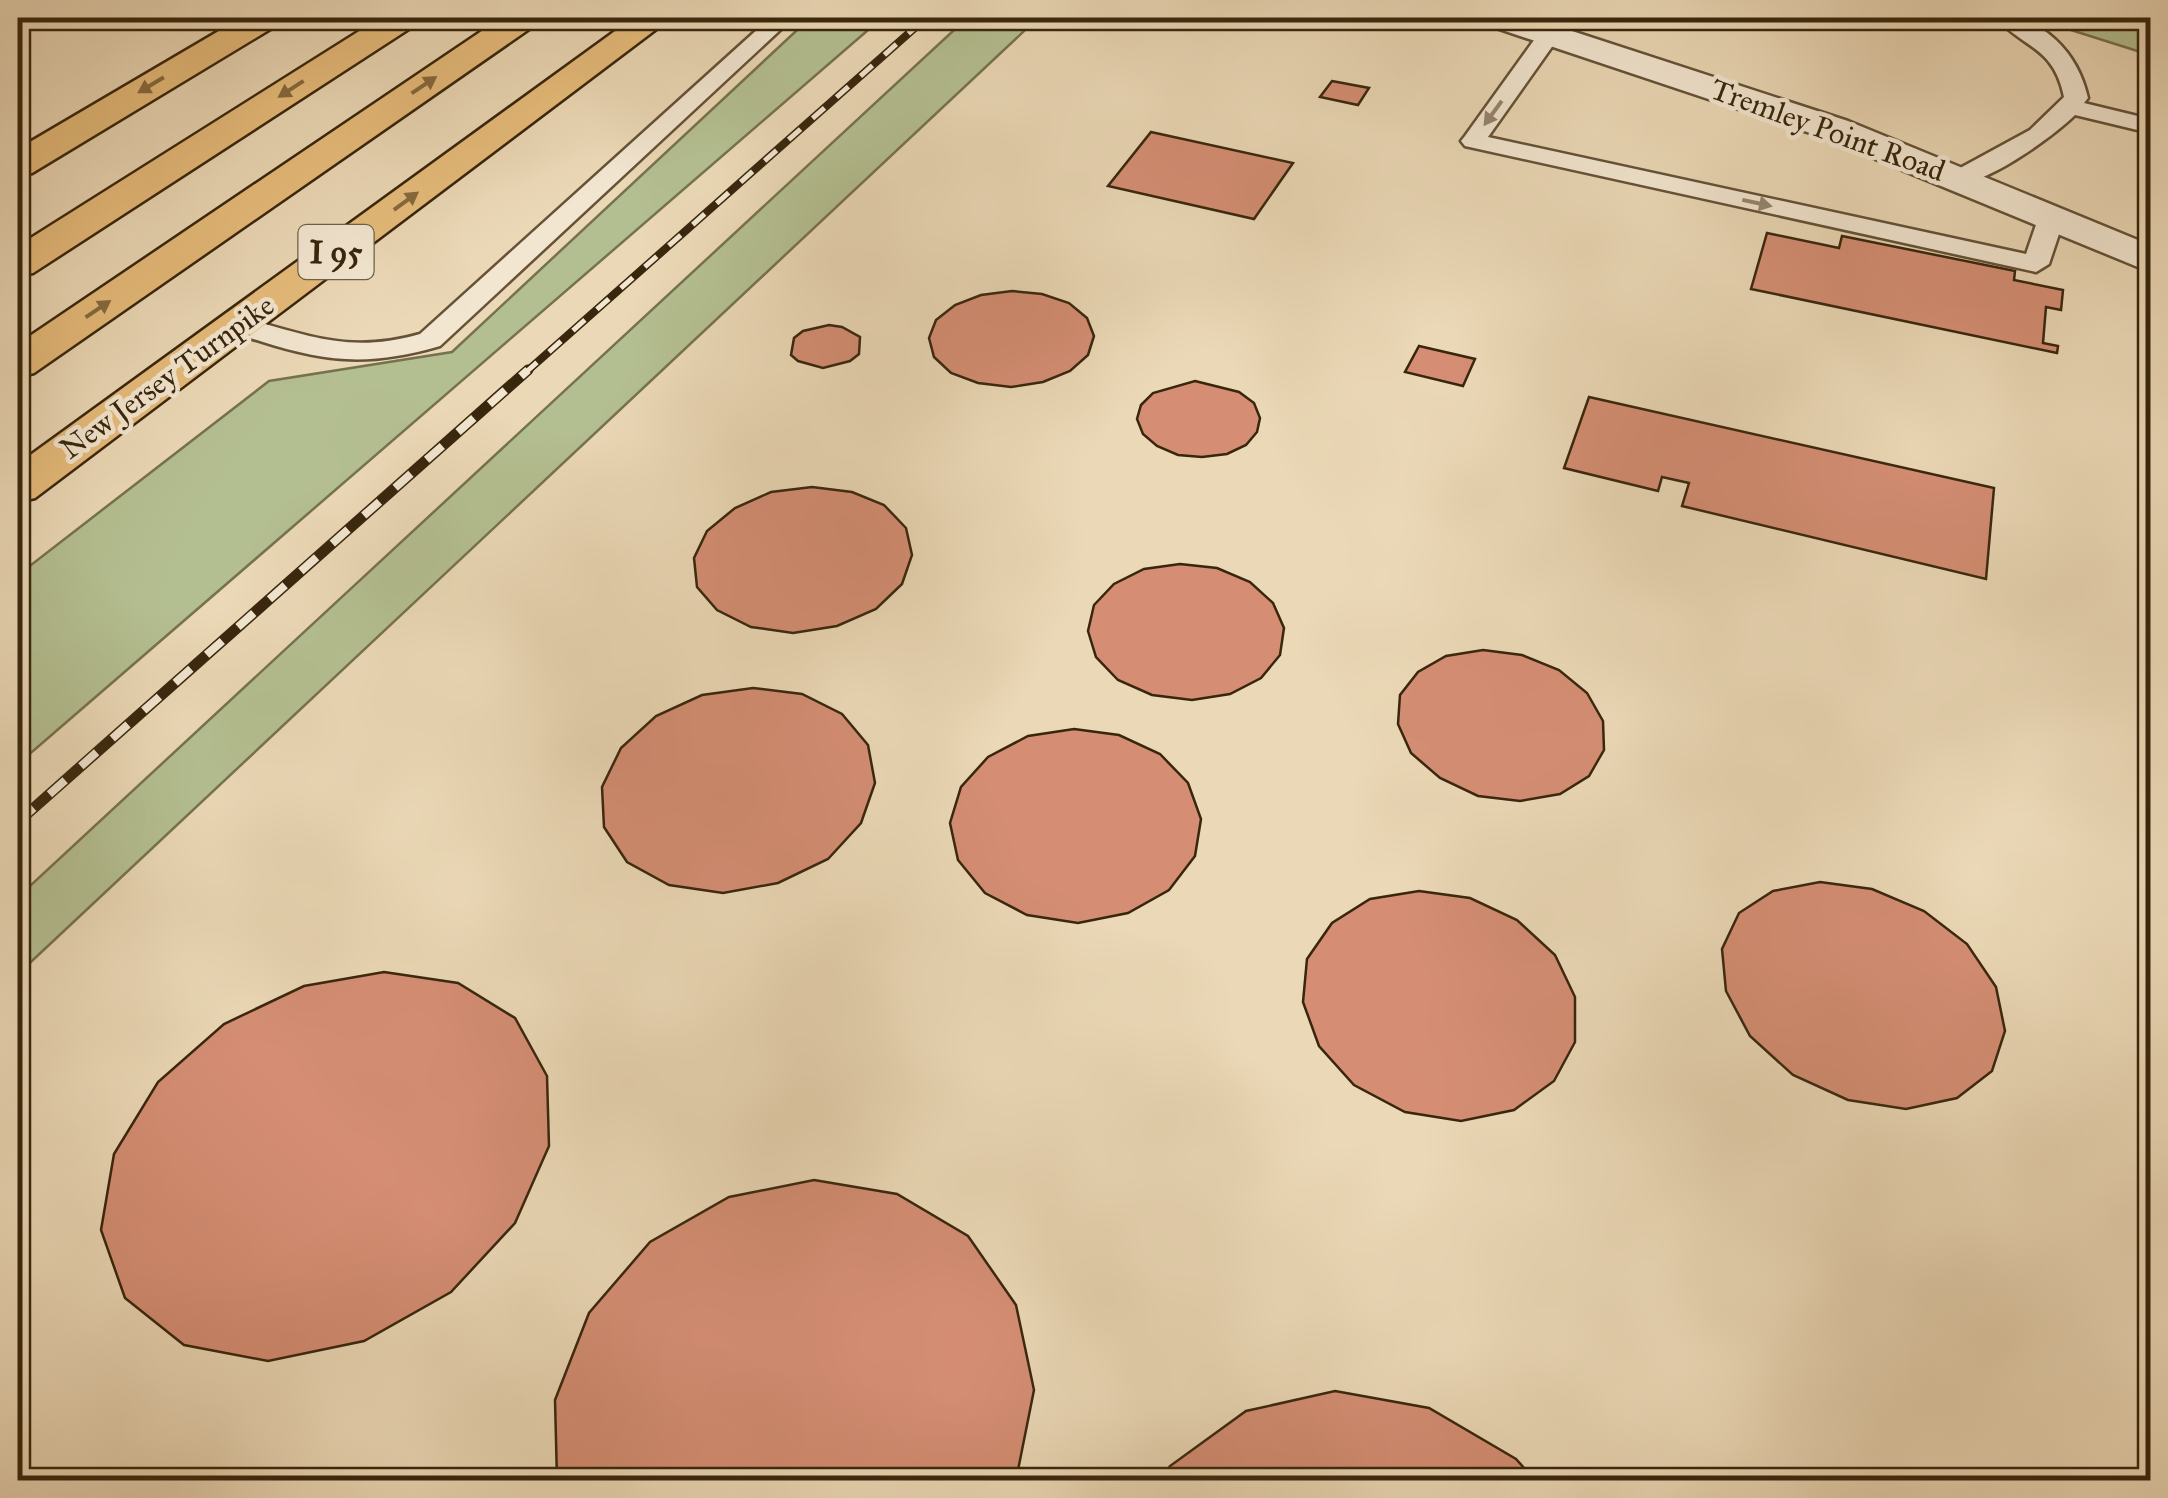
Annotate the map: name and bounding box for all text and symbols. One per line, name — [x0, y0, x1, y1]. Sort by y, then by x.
street label: Tremley Point Road — [1706, 71, 1950, 189]
one-way arrow — [137, 76, 165, 93]
one-way arrow — [410, 76, 437, 95]
one-way arrow — [277, 80, 305, 97]
one-way arrow — [1483, 100, 1503, 126]
one-way arrow — [393, 191, 419, 211]
one-way arrow — [1742, 196, 1773, 211]
road number: I 95 — [298, 225, 374, 279]
street label: New Jersey Turnpike — [53, 287, 281, 467]
one-way arrow — [84, 300, 111, 318]

